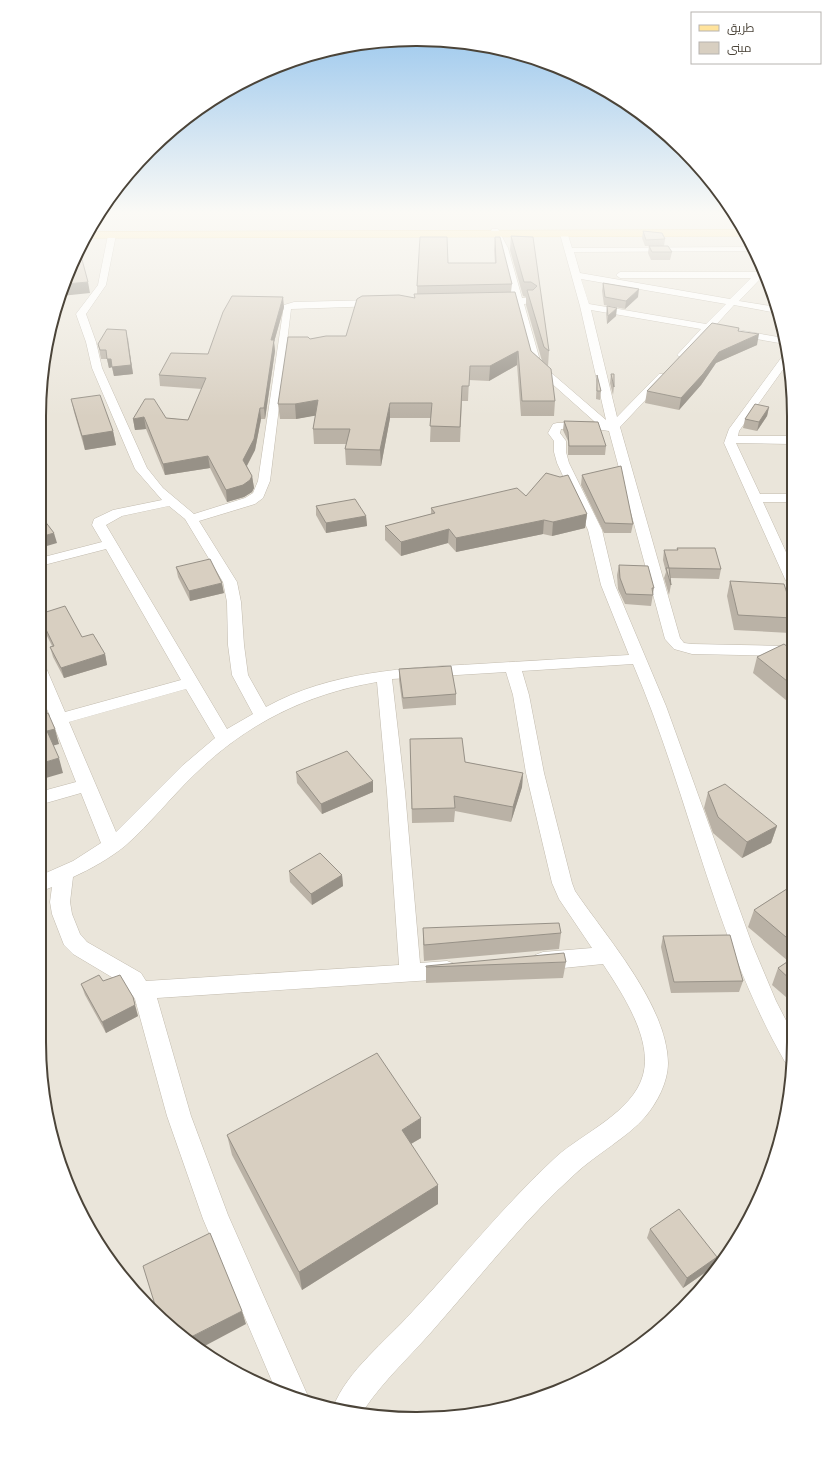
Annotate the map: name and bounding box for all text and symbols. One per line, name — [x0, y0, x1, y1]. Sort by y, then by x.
legend — [691, 12, 821, 64]
text: طريق — [727, 21, 755, 35]
text: مبنى — [727, 41, 752, 55]

